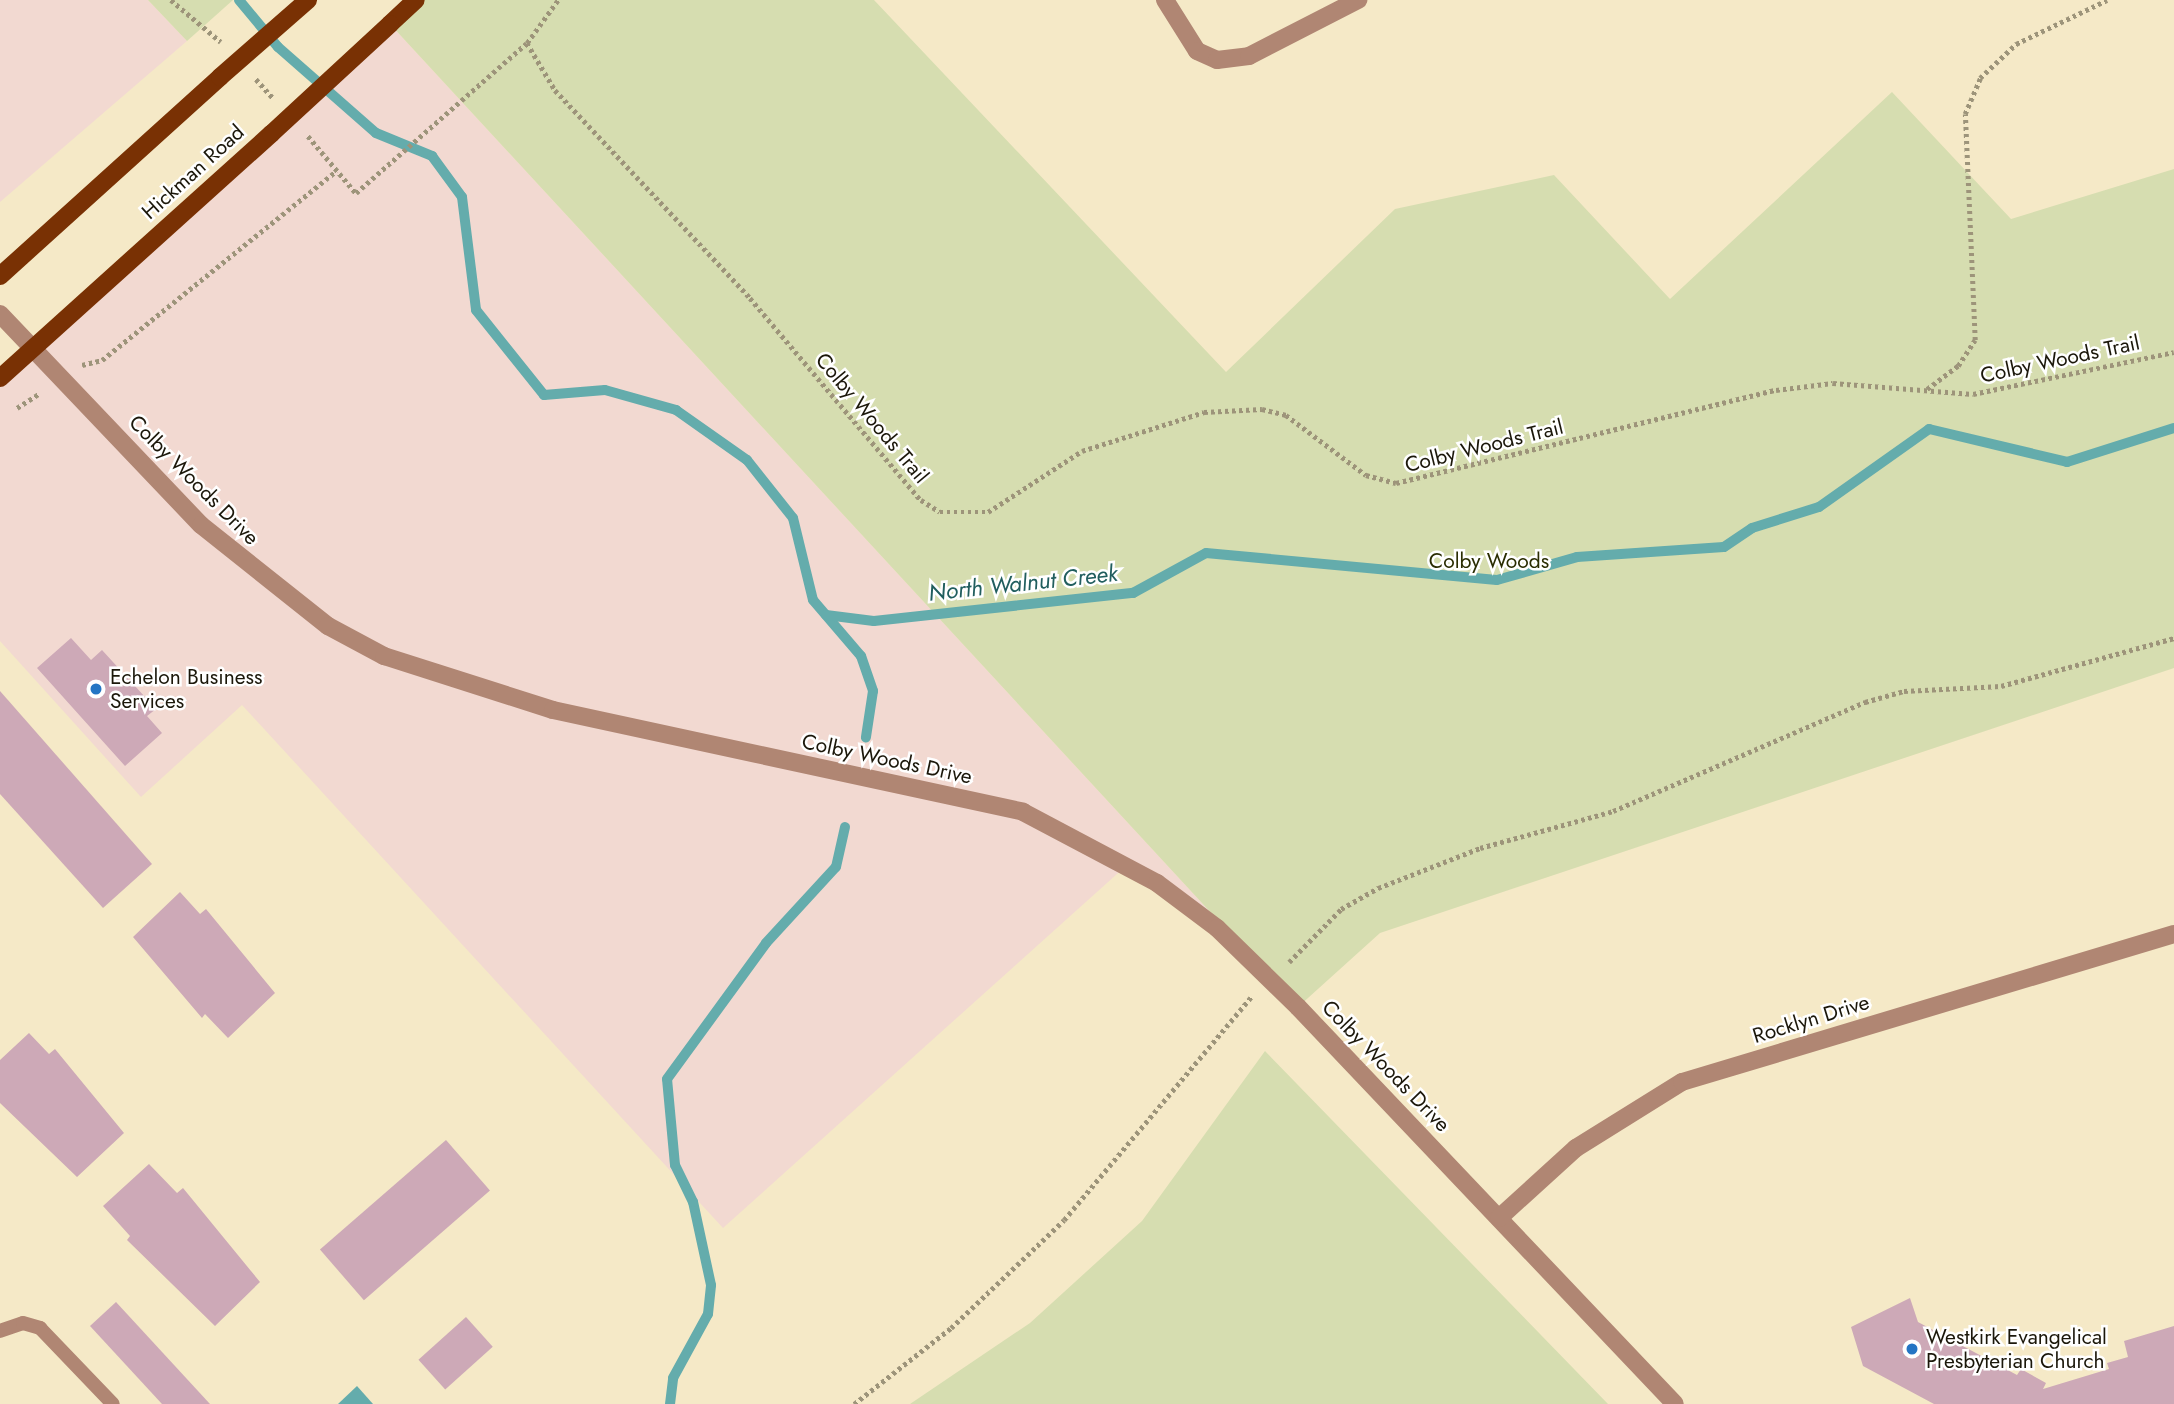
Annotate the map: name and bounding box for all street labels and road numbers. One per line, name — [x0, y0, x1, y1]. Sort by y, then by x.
street label: Hickman Road — [137, 120, 249, 224]
street label: Colby Woods Trail — [1978, 330, 2142, 388]
street label: Colby Woods Trail — [810, 348, 934, 488]
street label: Colby Woods Drive — [124, 410, 264, 550]
street label: Colby Woods Trail — [1402, 414, 1566, 478]
street label: Colby Woods Drive — [800, 729, 974, 789]
street label: Rocklyn Drive — [1750, 989, 1872, 1049]
street label: Colby Woods Drive — [1317, 995, 1455, 1137]

